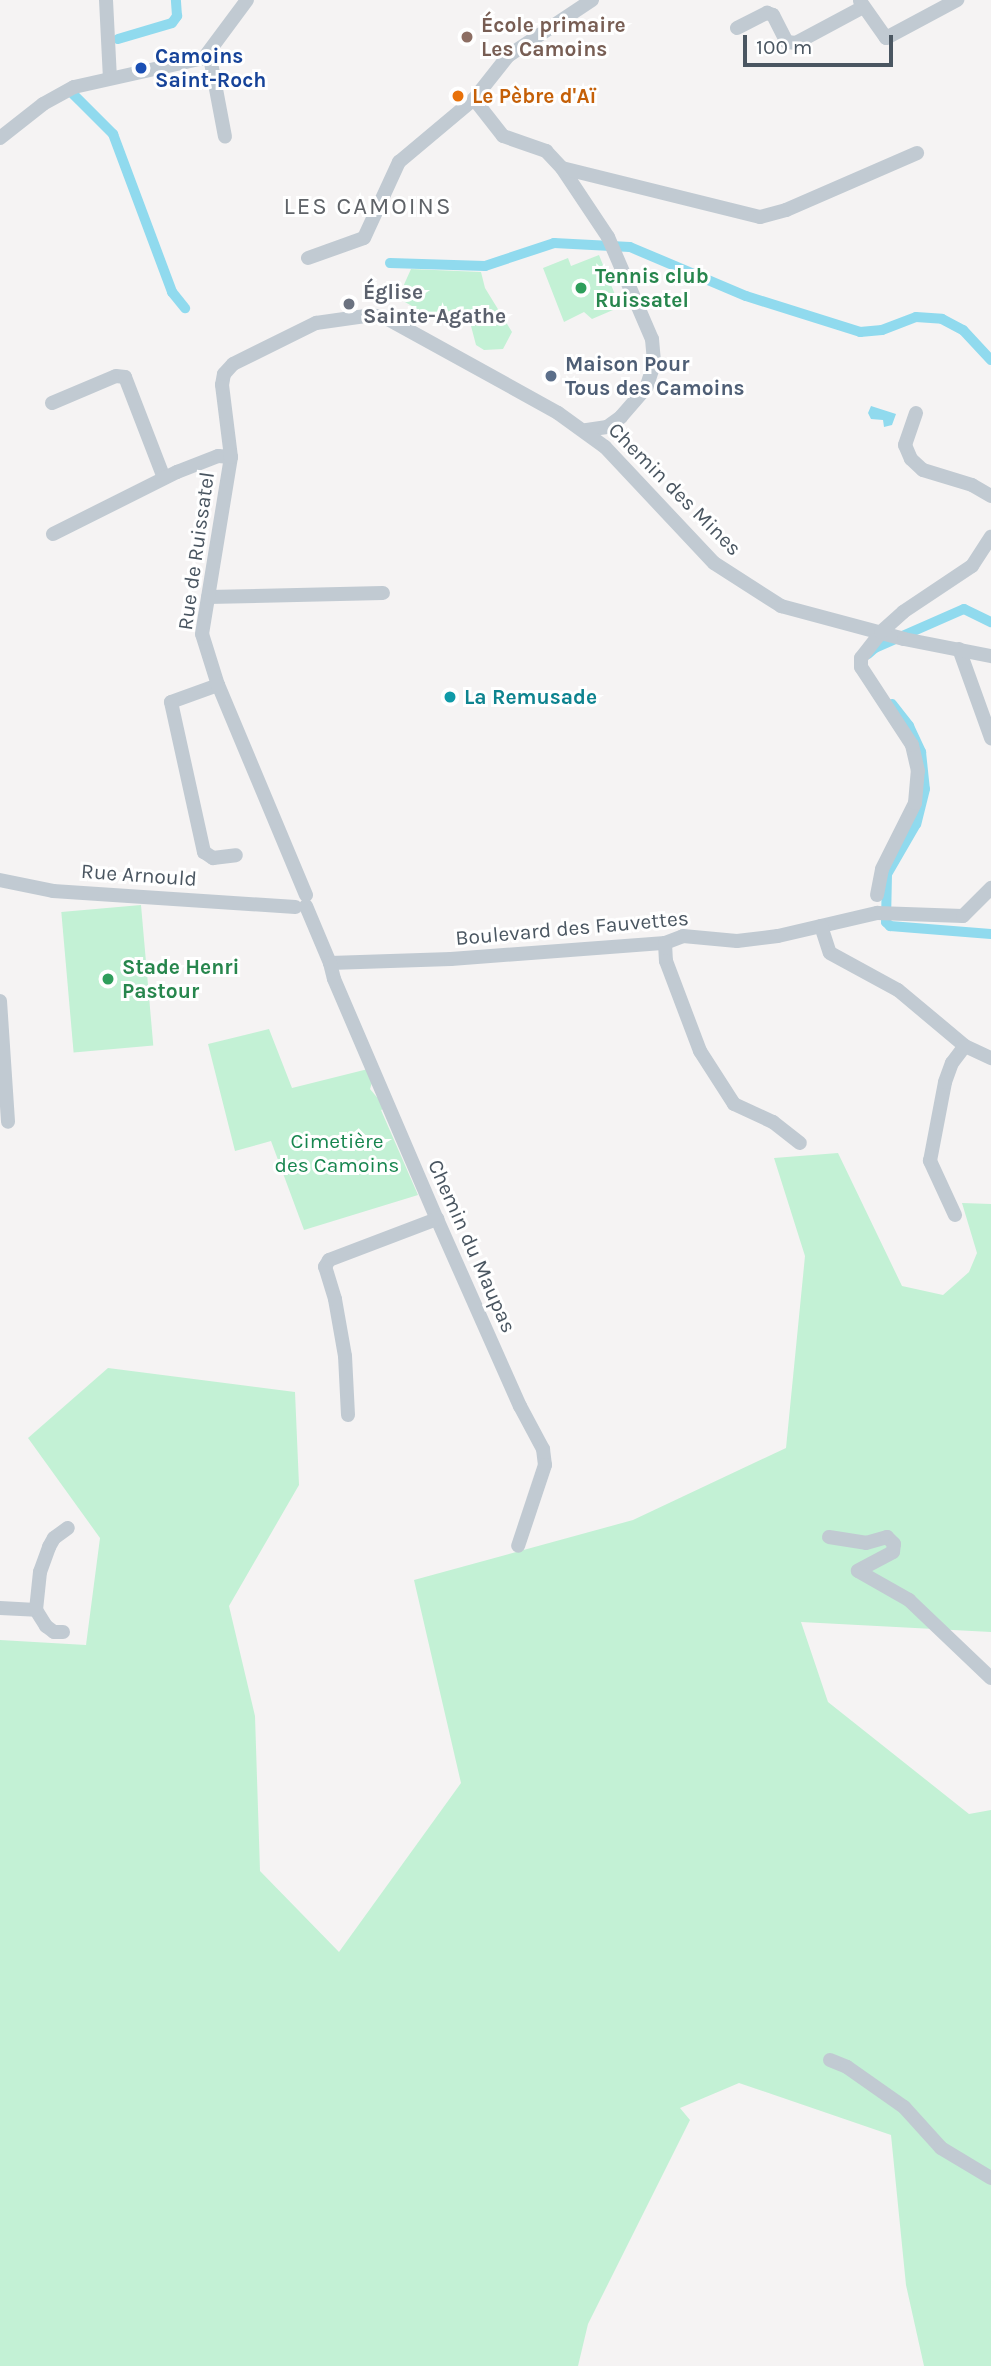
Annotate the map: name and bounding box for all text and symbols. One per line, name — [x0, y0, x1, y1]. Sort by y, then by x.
place label: École primaire Les Camoins — [481, 12, 626, 62]
scale bar — [746, 21, 897, 65]
marker: École primaire Les Camoins — [459, 29, 475, 45]
text: 100 m — [756, 35, 813, 59]
place label: Camoins Saint-Roch — [155, 43, 266, 93]
marker: Camoins Saint-Roch — [133, 60, 149, 76]
place label: Le Pèbre d'Aï — [472, 83, 596, 109]
marker: Le Pèbre d'Aï — [450, 88, 466, 104]
district label: LES CAMOINS — [285, 193, 451, 221]
place label: Tennis club Ruissatel — [595, 263, 709, 313]
place label: Église Sainte-Agathe — [363, 279, 506, 329]
marker: Tennis club Ruissatel — [573, 280, 589, 296]
marker: Église Sainte-Agathe — [341, 296, 357, 312]
place label: Maison Pour Tous des Camoins — [565, 351, 745, 401]
marker: Maison Pour Tous des Camoins — [543, 368, 559, 384]
street label: Chemin des Mines — [603, 417, 747, 561]
street label: Rue de Ruissatel — [172, 470, 220, 632]
place label: La Remusade — [464, 684, 597, 710]
marker: La Remusade — [442, 689, 458, 705]
street label: Rue Arnould — [80, 858, 198, 892]
street label: Boulevard des Fauvettes — [454, 905, 690, 951]
place label: Stade Henri Pastour — [122, 954, 239, 1004]
marker: Stade Henri Pastour — [100, 971, 116, 987]
park label: Cimetière des Camoins — [275, 1128, 399, 1178]
street label: Chemin du Maupas — [422, 1155, 522, 1337]

